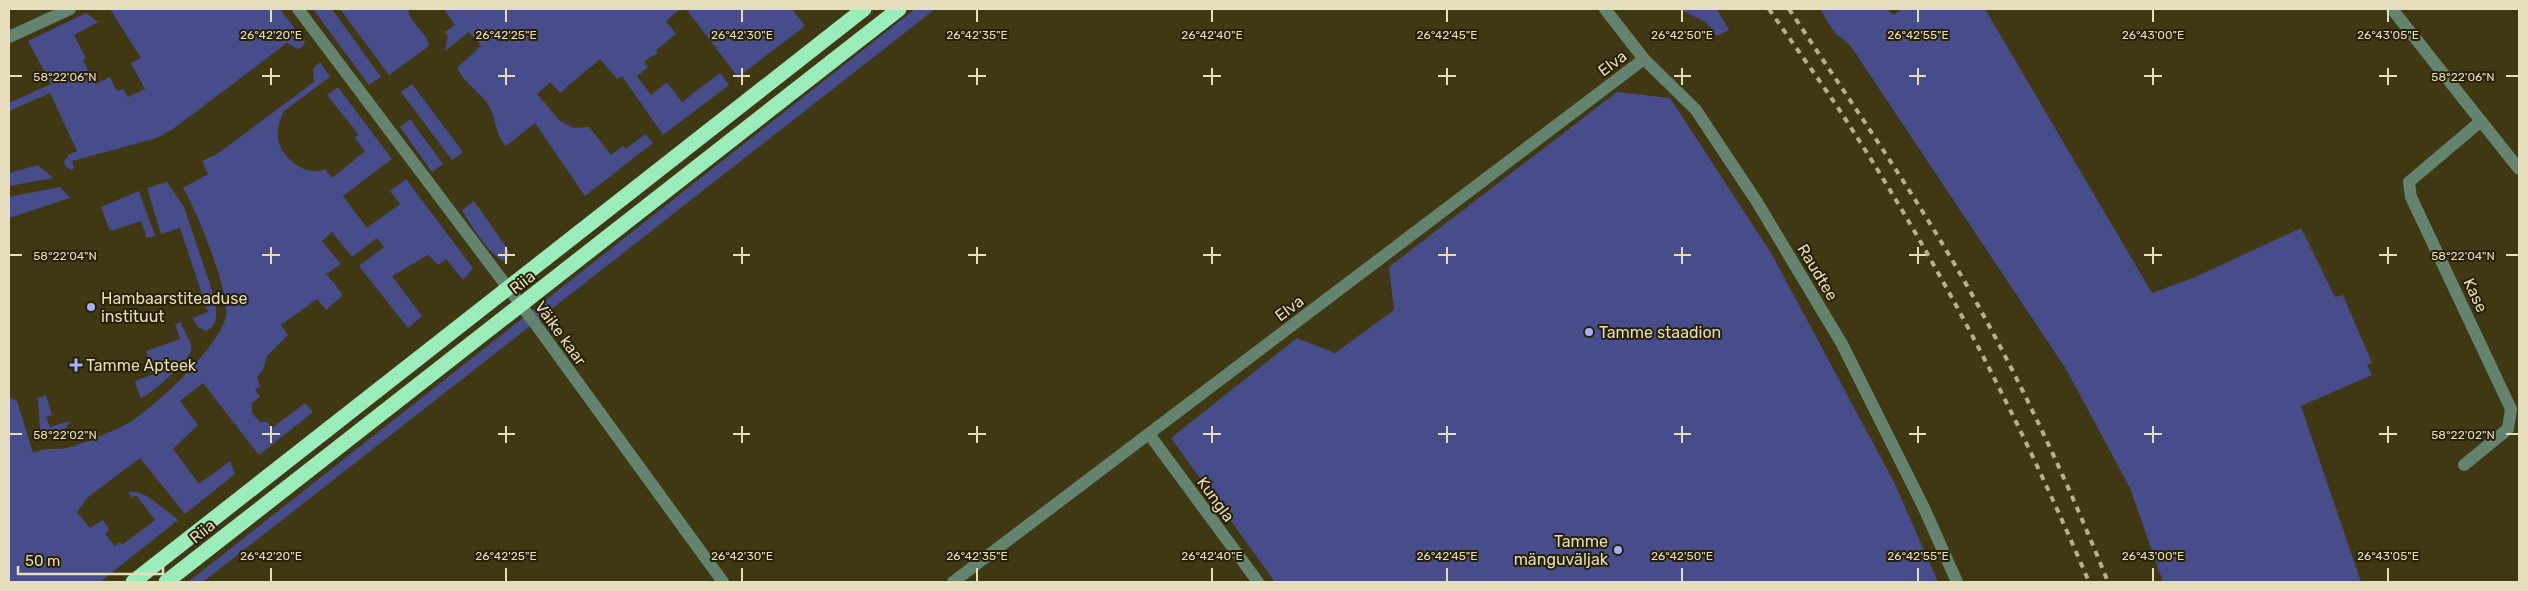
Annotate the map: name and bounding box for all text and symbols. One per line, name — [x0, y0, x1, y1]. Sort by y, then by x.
text: 26°42'20"E — [240, 28, 302, 42]
text: 26°42'25"E — [475, 28, 537, 42]
text: 26°42'30"E — [711, 28, 773, 42]
text: 26°42'35"E — [946, 28, 1008, 42]
text: 26°42'40"E — [1181, 28, 1243, 42]
text: 26°42'45"E — [1416, 28, 1478, 42]
text: 26°42'50"E — [1651, 28, 1713, 42]
text: 26°42'55"E — [1887, 28, 1949, 42]
text: 26°43'00"E — [2122, 28, 2184, 42]
text: 26°43'05"E — [2357, 28, 2419, 42]
street label: Elva — [1594, 46, 1630, 80]
text: 58°22'06"N — [33, 70, 97, 84]
text: 58°22'06"N — [2431, 70, 2495, 84]
street label: Raudtee — [1793, 241, 1842, 304]
text: 58°22'04"N — [33, 249, 97, 263]
text: 58°22'04"N — [2431, 249, 2495, 263]
street label: Riia — [506, 267, 539, 298]
street label: Kase — [2459, 275, 2492, 315]
place label: Hambaarstiteaduse instituut — [101, 289, 247, 326]
street label: Elva — [1271, 291, 1307, 325]
street label: Väike kaar — [531, 297, 590, 369]
marker: Hambaarstiteaduse instituut — [85, 301, 97, 313]
place label: Tamme staadion — [1599, 323, 1721, 342]
marker: Tamme staadion — [1583, 326, 1595, 338]
place label: Tamme Apteek — [86, 356, 197, 375]
marker: Tamme Apteek — [70, 359, 82, 371]
text: 58°22'02"N — [33, 428, 97, 442]
text: 58°22'02"N — [2431, 428, 2495, 442]
street label: Kungla — [1193, 473, 1238, 525]
street label: Riia — [186, 515, 219, 547]
place label: Tamme mänguväljak — [1514, 532, 1609, 569]
scale bar — [18, 544, 162, 576]
marker: Tamme mänguväljak — [1612, 544, 1624, 556]
text: 26°42'20"E — [240, 549, 302, 563]
text: 26°42'25"E — [475, 549, 537, 563]
text: 26°42'30"E — [711, 549, 773, 563]
text: 26°42'35"E — [946, 549, 1008, 563]
text: 26°42'40"E — [1181, 549, 1243, 563]
text: 26°42'45"E — [1416, 549, 1478, 563]
text: 26°42'50"E — [1651, 549, 1713, 563]
text: 26°42'55"E — [1887, 549, 1949, 563]
text: 26°43'00"E — [2122, 549, 2184, 563]
text: 26°43'05"E — [2357, 549, 2419, 563]
text: 50 m — [25, 552, 60, 570]

